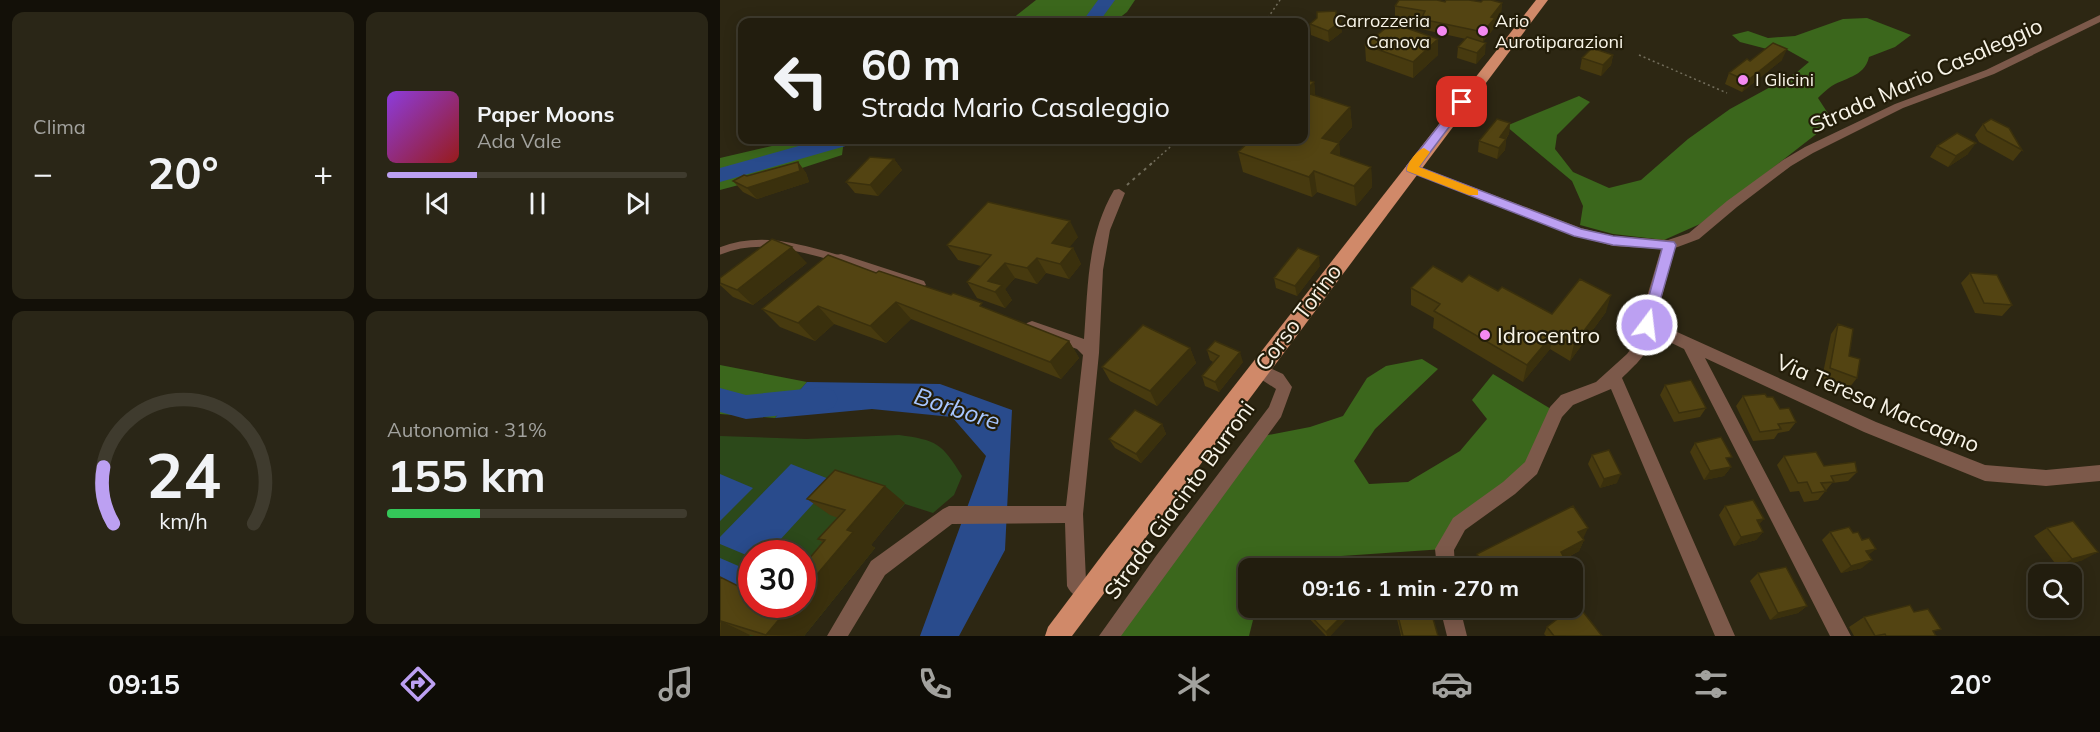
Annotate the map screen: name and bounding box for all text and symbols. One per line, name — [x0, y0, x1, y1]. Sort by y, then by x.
place label: Carrozzeria Canova — [1334, 9, 1430, 53]
place label: Ario Aurotiparazioni — [1495, 9, 1623, 53]
street label: Strada Mario Casaleggio — [1805, 11, 2047, 139]
marker: Carrozzeria Canova — [1435, 24, 1449, 38]
marker: Ario Aurotiparazioni — [1476, 24, 1490, 38]
text: 60 m — [861, 38, 961, 91]
icon: left — [762, 42, 840, 120]
place label: I Glicini — [1755, 68, 1814, 91]
marker: I Glicini — [1736, 73, 1750, 87]
pin — [1436, 76, 1487, 127]
icon: arrive — [1445, 85, 1478, 118]
text: Strada Mario Casaleggio — [861, 90, 1170, 124]
text: Paper Moons — [477, 100, 615, 128]
text: Clima — [33, 114, 86, 139]
text: Ada Vale — [477, 128, 561, 153]
text: 20° — [147, 144, 219, 200]
text: − — [33, 152, 53, 193]
text: + — [313, 152, 333, 193]
icon: previous — [421, 187, 454, 220]
icon: pause — [521, 187, 554, 220]
icon: next — [621, 187, 654, 220]
street label: Corso Torino — [1249, 258, 1347, 376]
position arrow — [1615, 293, 1679, 357]
place label: Idrocentro — [1497, 321, 1600, 349]
marker: Idrocentro — [1478, 328, 1492, 342]
street label: Via Teresa Maccagno — [1772, 347, 1984, 459]
water label: Borbore — [911, 380, 1004, 436]
street label: Strada Giacinto Burroni — [1098, 395, 1260, 605]
text: Autonomia · 31% — [387, 417, 547, 442]
text: 24 — [146, 435, 220, 514]
text: 155 km — [387, 447, 546, 503]
text: km/h — [159, 508, 207, 535]
speed limit sign: 30 — [738, 540, 816, 618]
map controls — [2028, 564, 2082, 618]
button: search — [2028, 564, 2082, 618]
text: 09:16 · 1 min · 270 m — [1302, 574, 1519, 602]
icon: directions — [397, 663, 439, 705]
icon: music — [655, 663, 697, 705]
icon: phone — [914, 663, 956, 705]
icon: climate — [1173, 663, 1215, 705]
icon: car — [1431, 663, 1473, 705]
icon: filters — [1690, 663, 1732, 705]
text: 09:15 — [108, 667, 180, 701]
text: 20° — [1949, 667, 1992, 701]

